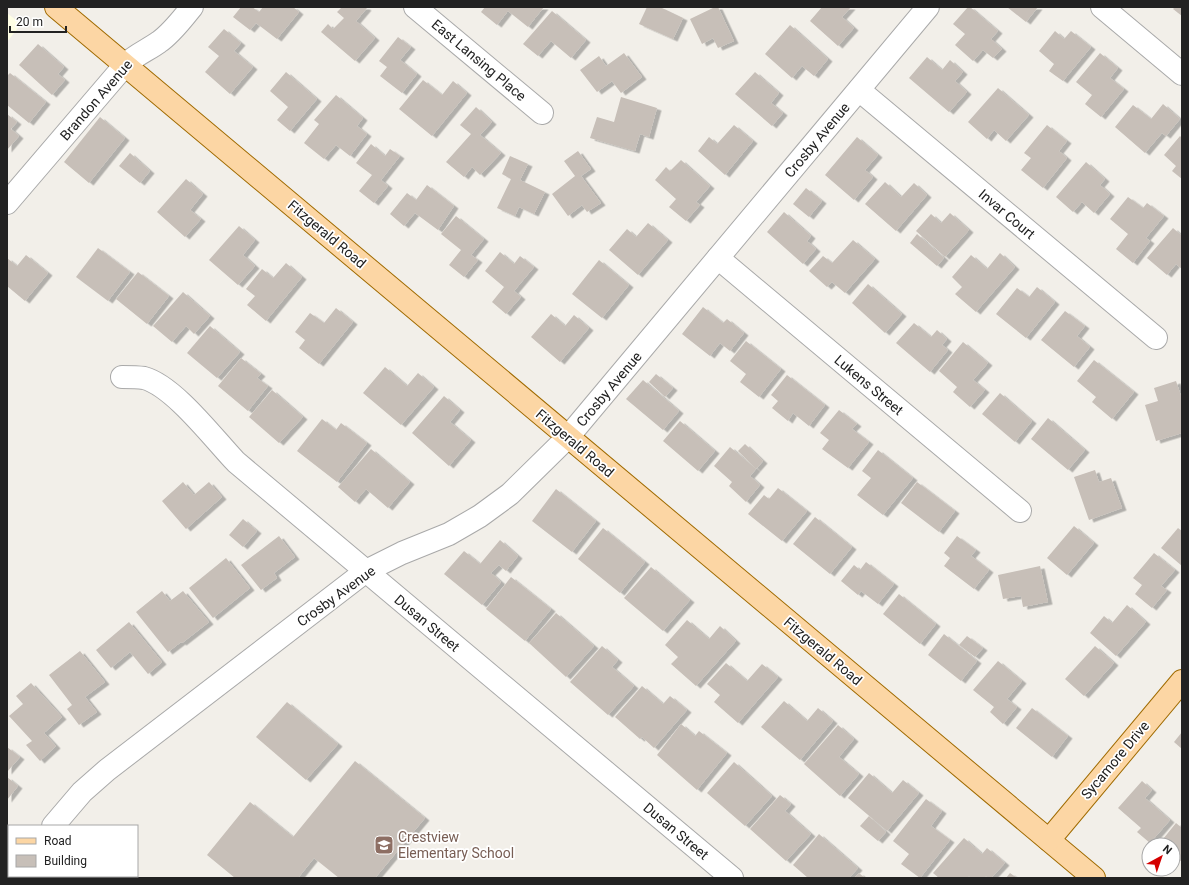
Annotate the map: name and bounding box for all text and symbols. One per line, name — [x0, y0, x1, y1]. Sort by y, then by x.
scale bar — [10, 8, 66, 34]
text: 20 m — [16, 15, 43, 29]
street label: East Lansing Place — [429, 16, 529, 104]
street label: Brandon Avenue — [57, 56, 135, 144]
street label: Crosby Avenue — [781, 99, 853, 181]
street label: Invar Court — [976, 186, 1039, 242]
street label: Fitzgerald Road — [285, 197, 369, 271]
street label: Crosby Avenue — [573, 348, 645, 430]
street label: Lukens Street — [831, 352, 907, 419]
street label: Fitzgerald Road — [533, 406, 617, 480]
street label: Crosby Avenue — [294, 562, 378, 630]
street label: Dusan Street — [391, 591, 463, 655]
street label: Fitzgerald Road — [781, 614, 865, 688]
street label: Sycamore Drive — [1078, 718, 1152, 802]
street label: Dusan Street — [640, 799, 712, 863]
legend — [8, 825, 138, 877]
place label: Crestview Elementary School — [398, 829, 514, 861]
text: Road — [44, 834, 72, 848]
school or university icon: Crestview Elementary School — [373, 834, 395, 856]
north arrow — [1141, 837, 1181, 877]
text: N — [1160, 842, 1174, 857]
text: Building — [44, 854, 87, 868]

